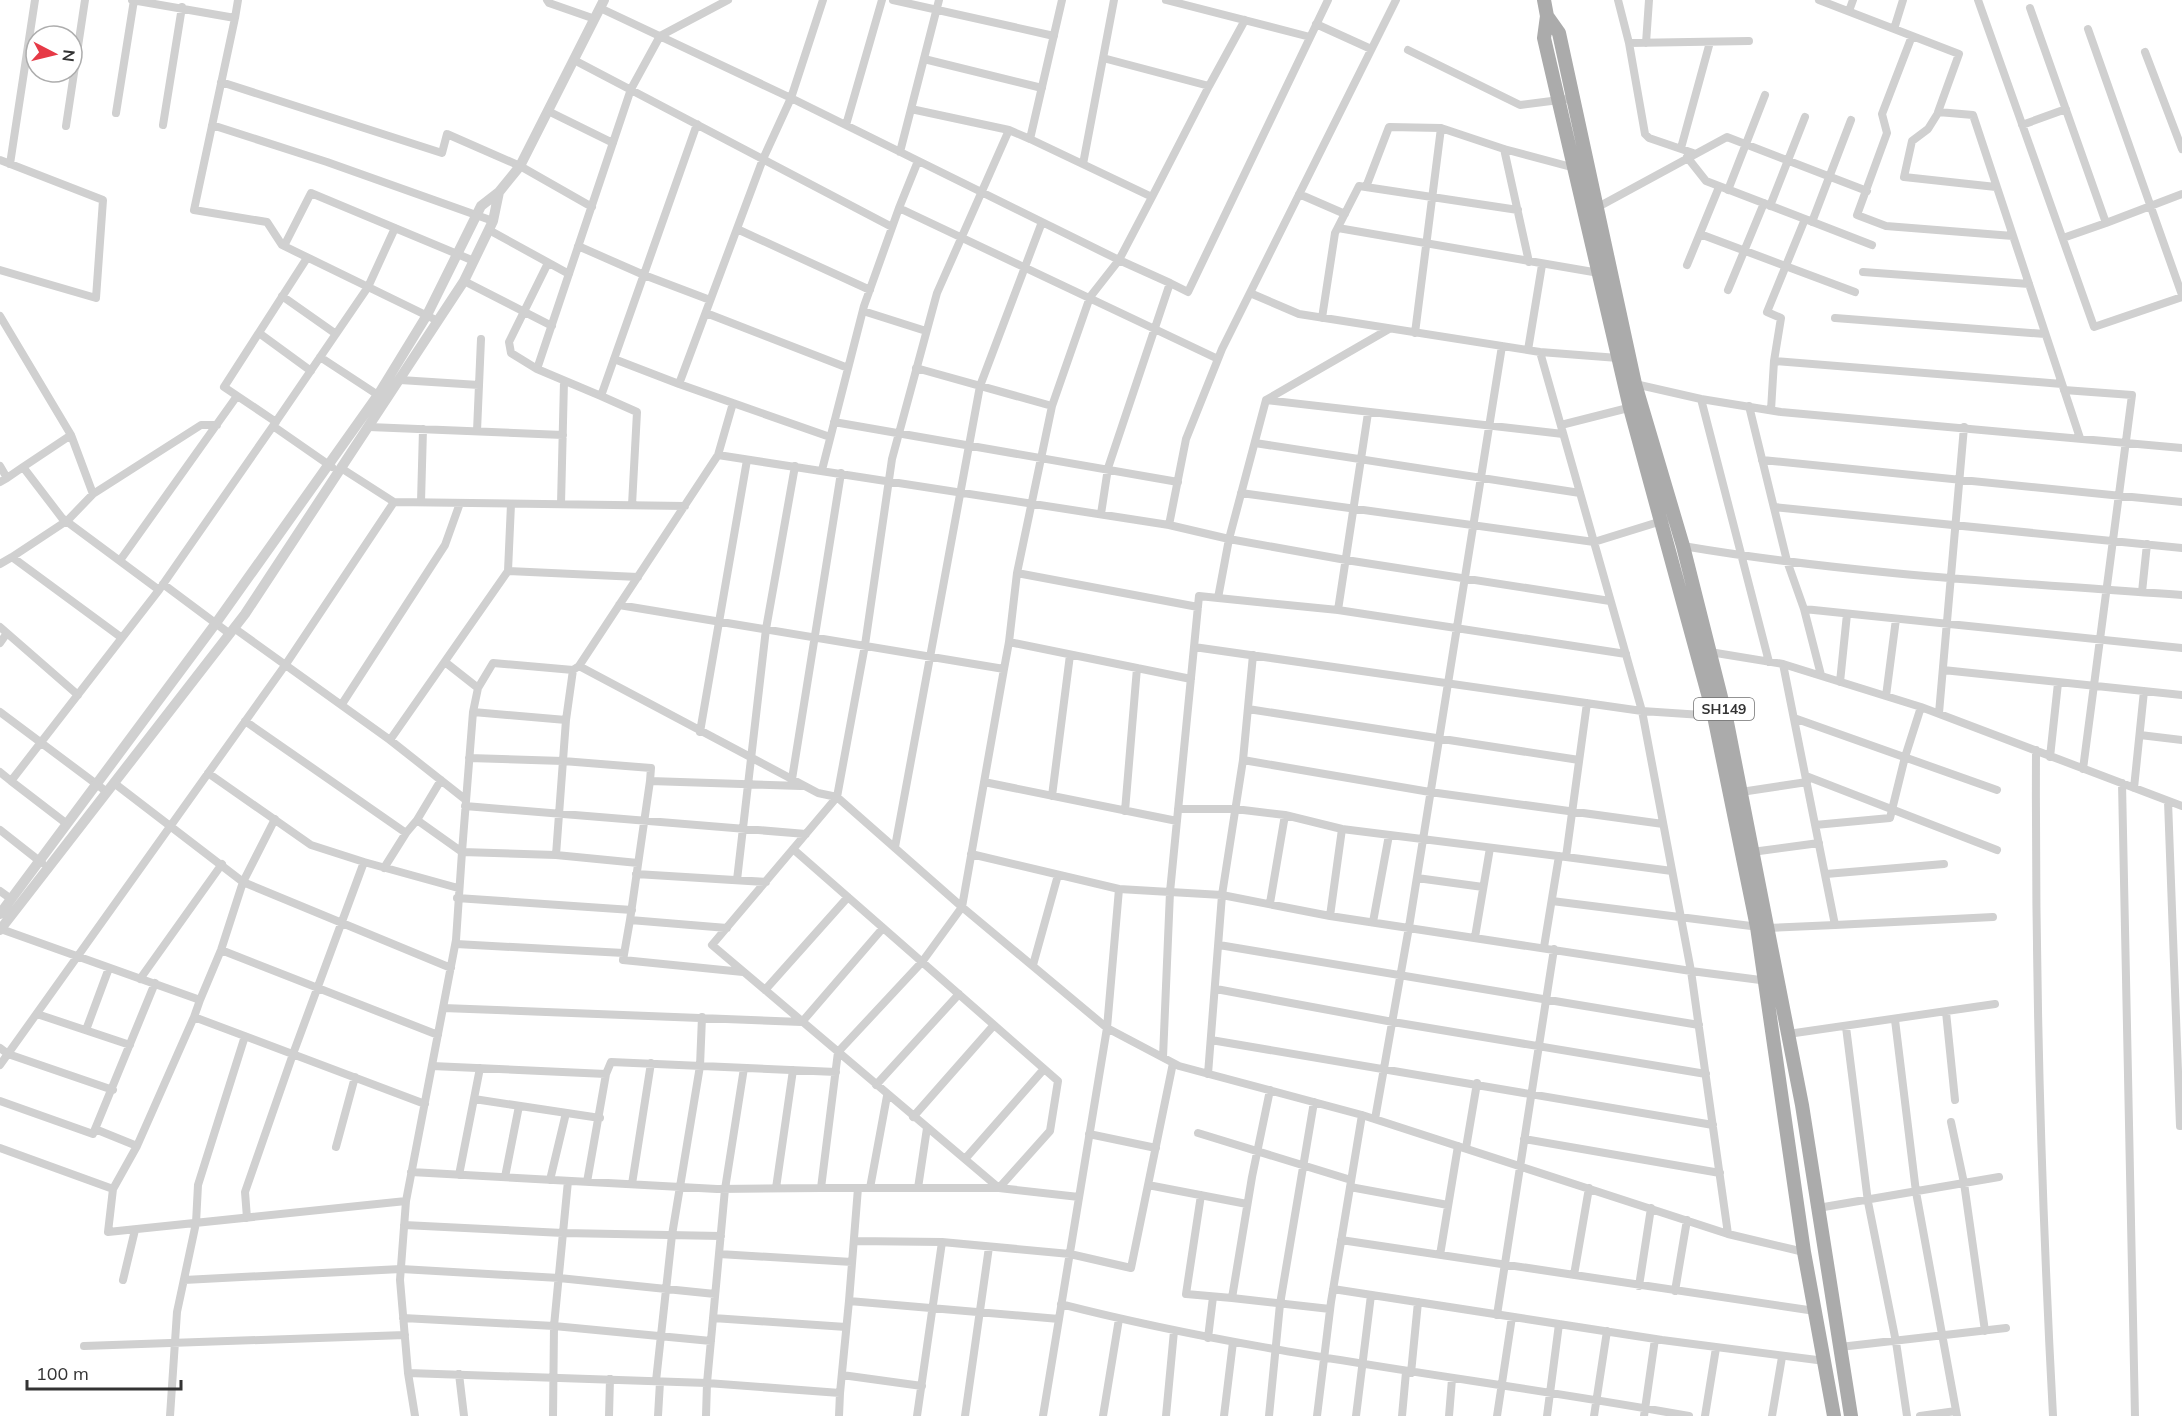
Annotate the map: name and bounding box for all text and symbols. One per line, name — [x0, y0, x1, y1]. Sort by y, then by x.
north arrow — [24, 24, 84, 84]
text: N — [58, 49, 80, 63]
road number: SH149 — [1694, 698, 1754, 720]
scale bar — [27, 1353, 182, 1391]
text: 100 m — [36, 1362, 89, 1385]

